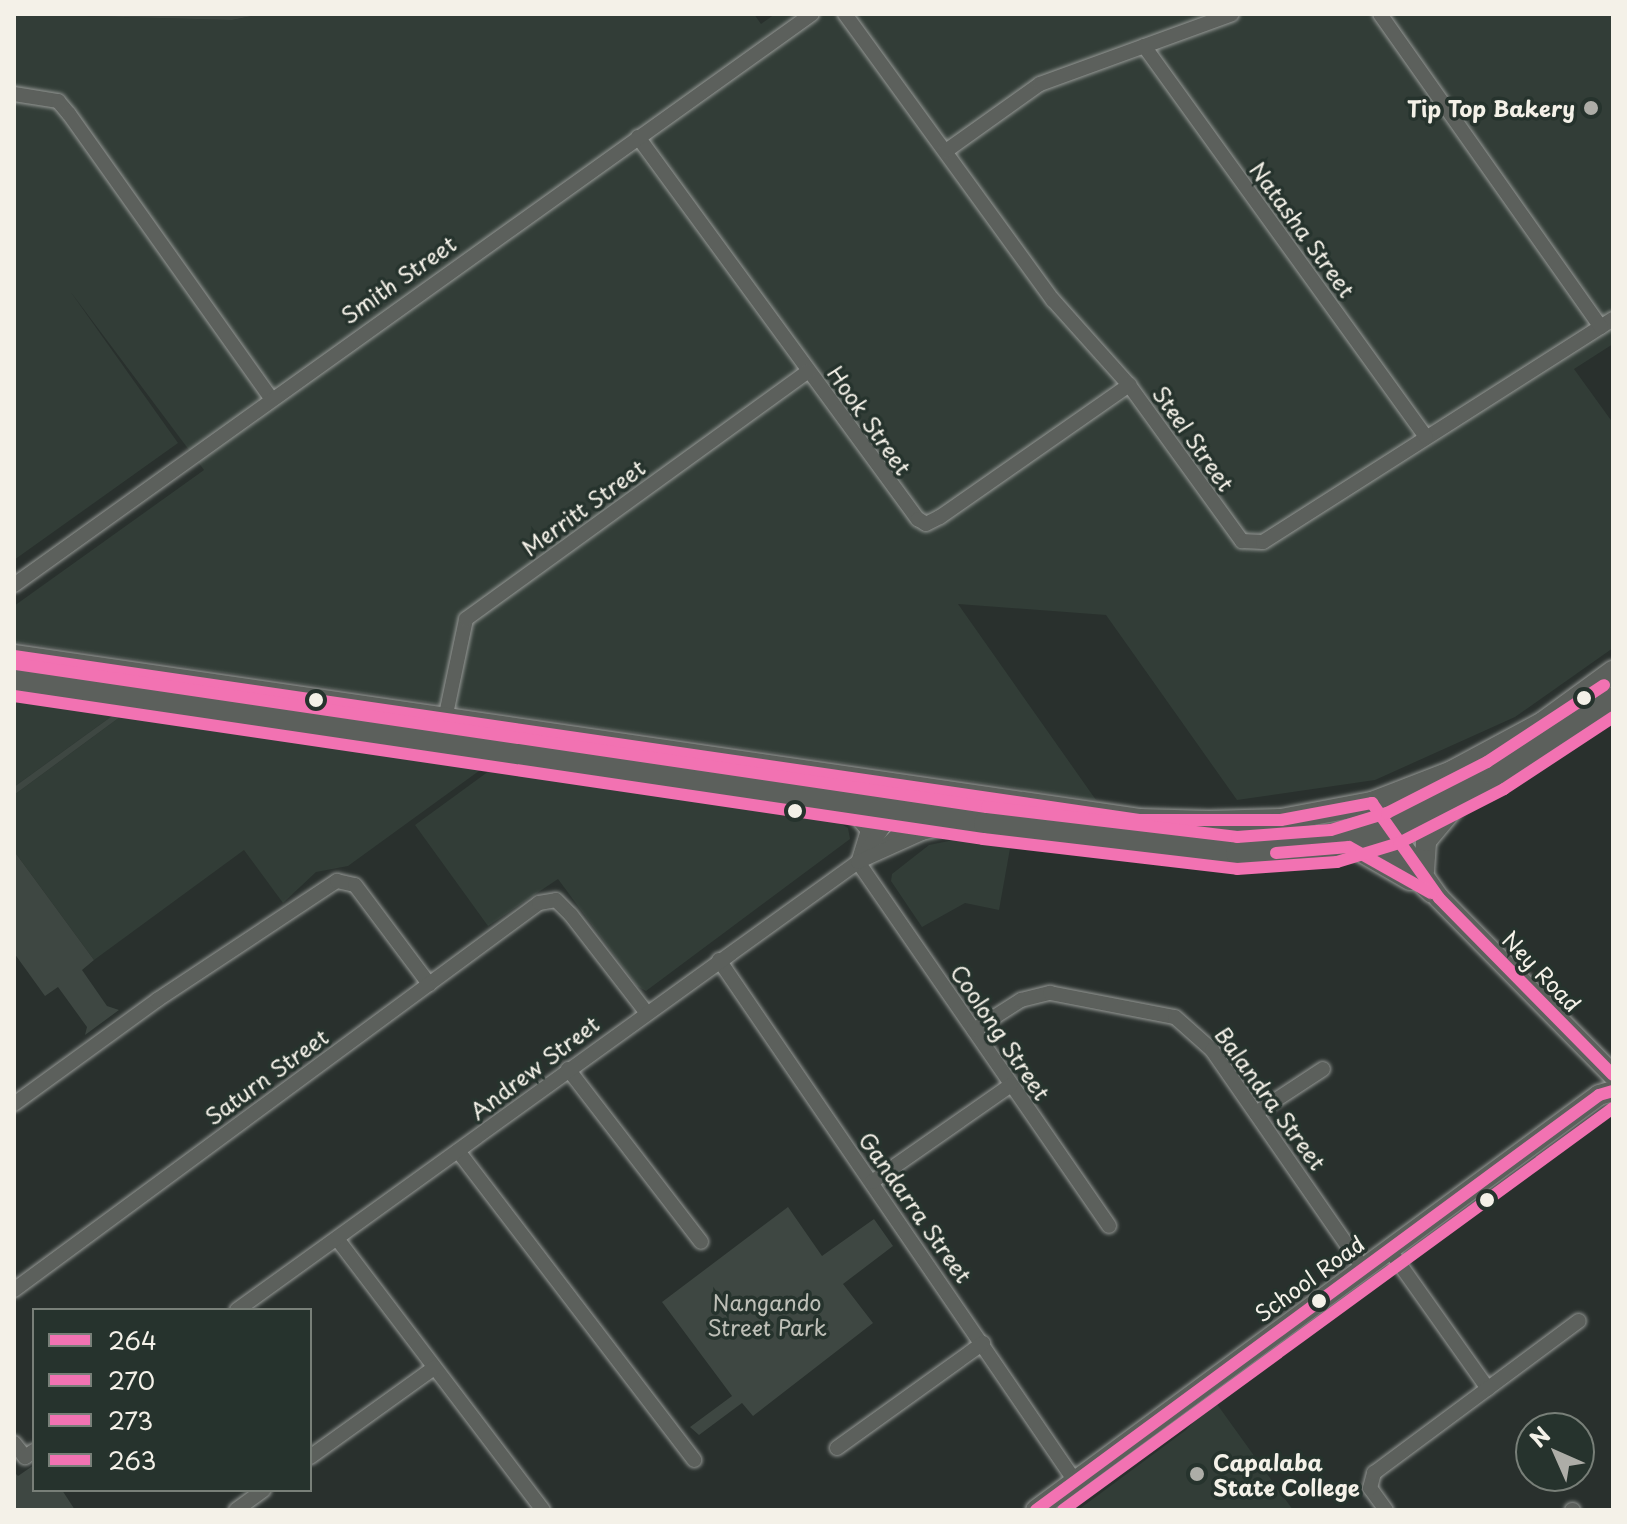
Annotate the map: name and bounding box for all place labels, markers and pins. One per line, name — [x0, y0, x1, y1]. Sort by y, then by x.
place label: Tip Top Bakery — [1405, 95, 1575, 121]
marker: Tip Top Bakery — [1582, 99, 1600, 117]
unlabelled marker — [1576, 690, 1592, 706]
unlabelled marker — [308, 692, 324, 708]
unlabelled marker — [787, 803, 803, 819]
unlabelled marker — [1479, 1192, 1495, 1208]
unlabelled marker — [1311, 1293, 1327, 1309]
place label: Capalaba State College — [1213, 1448, 1361, 1500]
marker: Capalaba State College — [1188, 1465, 1206, 1483]

